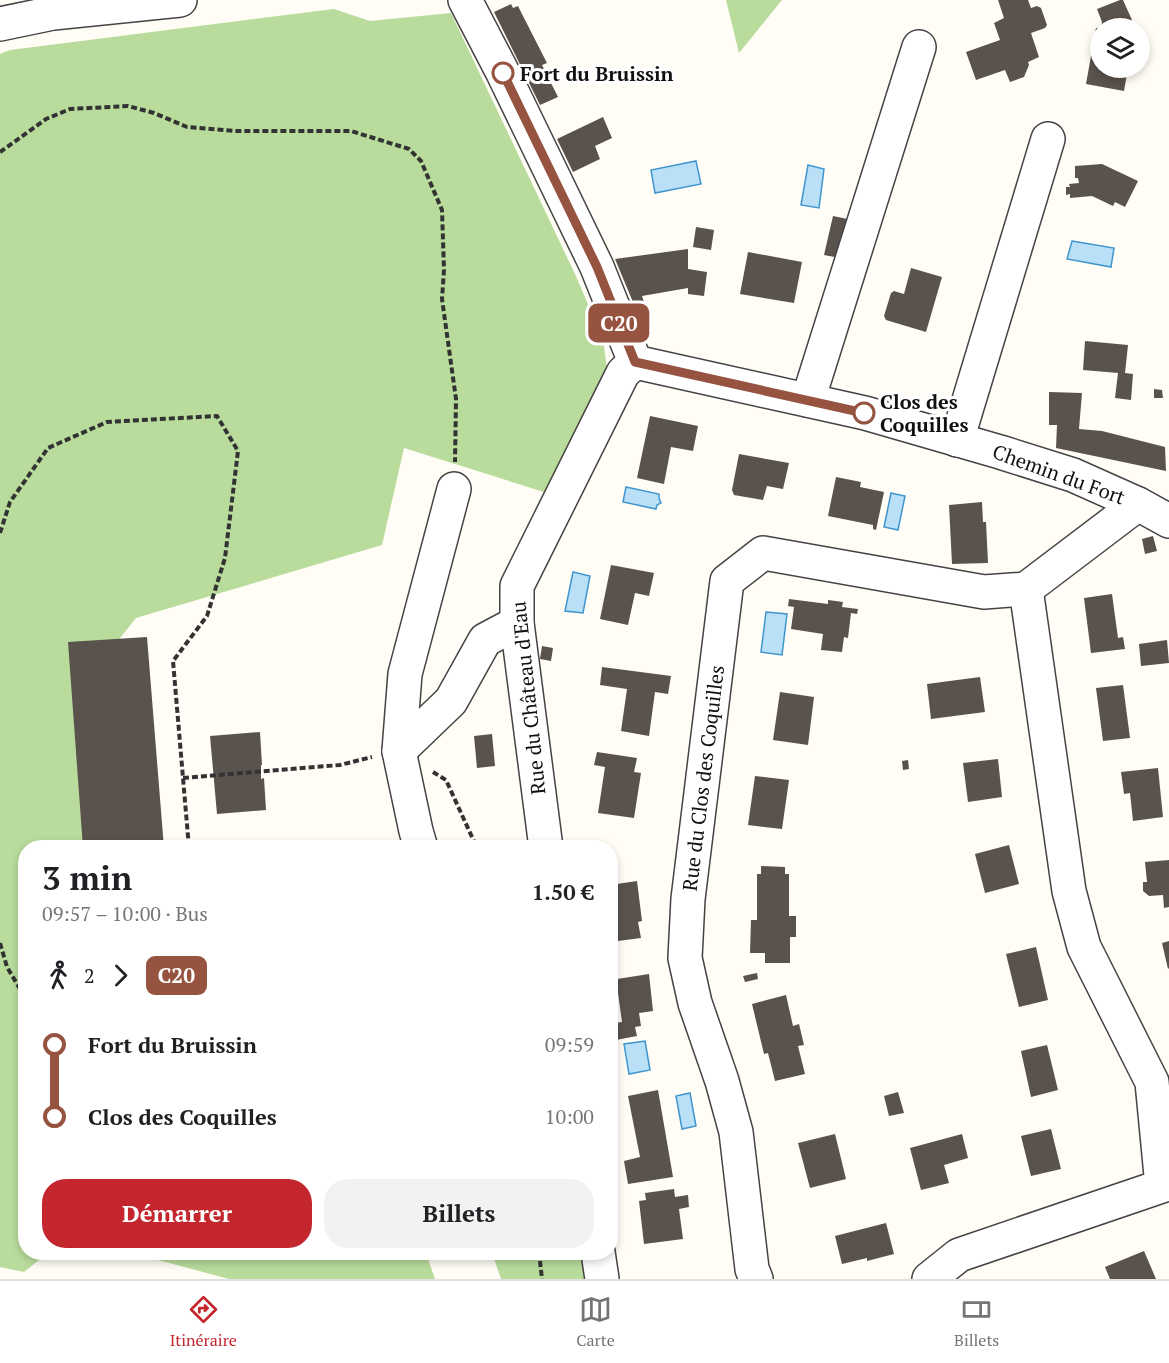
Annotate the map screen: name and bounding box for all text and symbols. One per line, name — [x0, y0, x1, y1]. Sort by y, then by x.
map controls — [1090, 18, 1150, 78]
button: layers — [1090, 18, 1150, 78]
place label: Fort du Bruissin — [520, 60, 674, 87]
marker: Fort du Bruissin — [492, 62, 514, 84]
line badge: C20 — [584, 304, 654, 342]
text: C20 — [600, 309, 638, 337]
place label: Clos des Coquilles — [880, 388, 968, 438]
marker: Clos des Coquilles — [853, 402, 875, 424]
street label: Chemin du Fort — [989, 438, 1130, 511]
street label: Rue du Château d'Eau — [504, 600, 552, 796]
street label: Rue du Clos des Coquilles — [676, 663, 730, 893]
text: 3 min — [42, 856, 132, 899]
text: 1.50 € — [532, 877, 594, 906]
text: 09:57 – 10:00 · Bus — [42, 900, 208, 927]
icon: walk — [42, 959, 75, 992]
icon: forward — [104, 959, 137, 992]
text: C20 — [158, 961, 195, 989]
text: 2 — [84, 962, 95, 989]
text: Fort du Bruissin — [88, 1030, 257, 1059]
text: 09:59 — [545, 1031, 594, 1058]
text: Clos des Coquilles — [88, 1102, 277, 1131]
text: 10:00 — [545, 1103, 594, 1130]
button: Démarrer — [42, 1179, 312, 1248]
button: Billets — [324, 1179, 594, 1248]
tab: Itinéraire — [170, 1293, 237, 1351]
tab: Carte — [576, 1293, 615, 1351]
tab: Billets — [954, 1293, 999, 1351]

